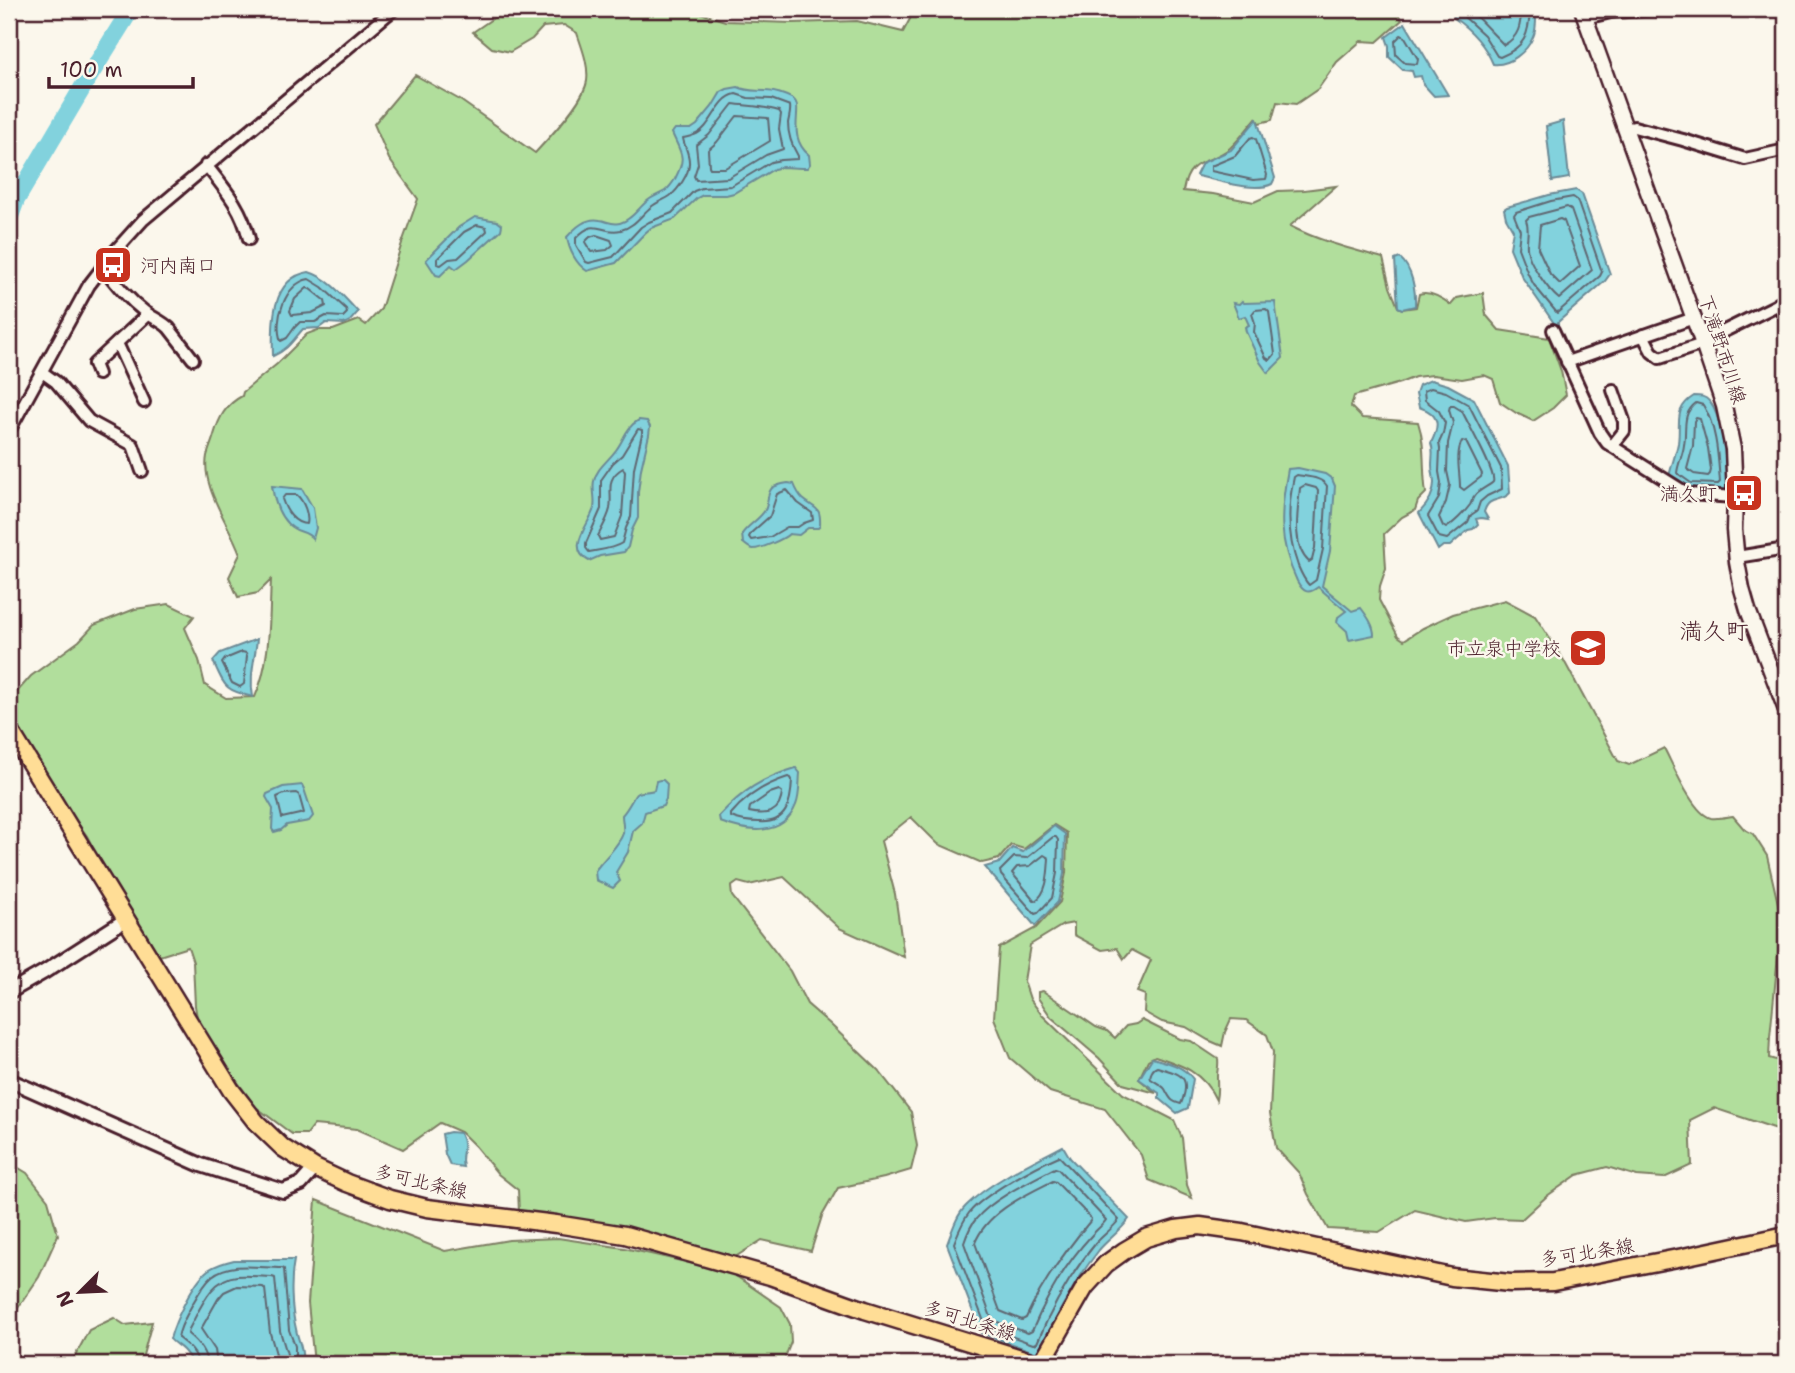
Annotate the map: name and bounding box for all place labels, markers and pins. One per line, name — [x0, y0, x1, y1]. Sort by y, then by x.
bus stop icon: 河内南口 — [92, 244, 134, 286]
place label: 河内南口 — [140, 253, 216, 278]
bus stop icon: 満久町 — [1723, 472, 1765, 514]
place label: 満久町 — [1660, 481, 1717, 506]
school or university icon: 市立泉中学校 — [1567, 627, 1609, 669]
place label: 市立泉中学校 — [1447, 636, 1561, 661]

